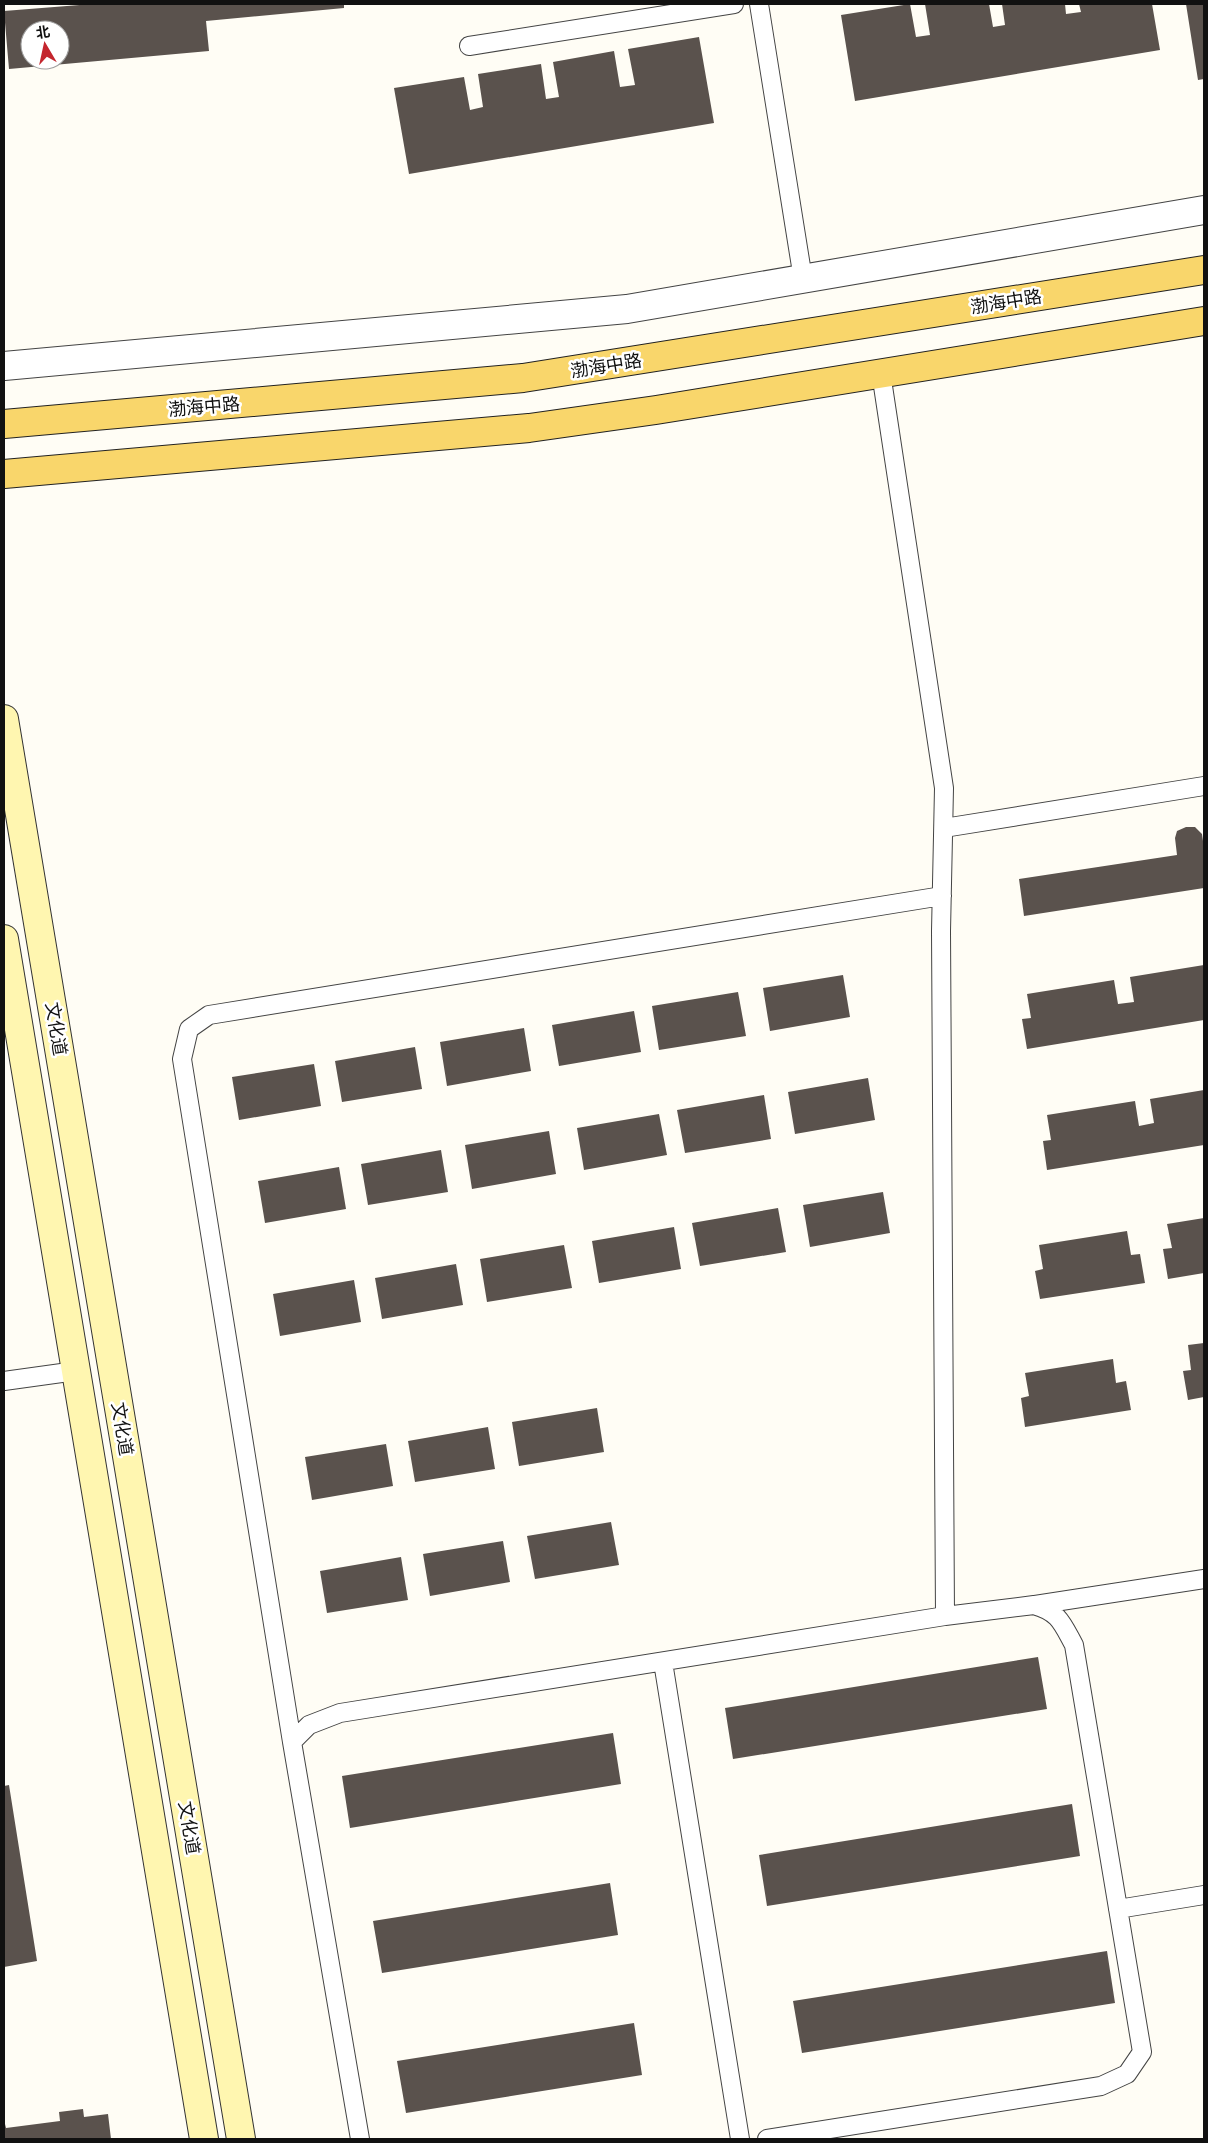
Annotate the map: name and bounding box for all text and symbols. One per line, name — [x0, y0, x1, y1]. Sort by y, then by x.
north arrow — [20, 20, 70, 70]
text: 北 — [35, 22, 51, 42]
street label: 渤海中路 — [969, 285, 1043, 318]
street label: 渤海中路 — [569, 349, 643, 382]
street label: 渤海中路 — [167, 392, 241, 421]
street label: 文化道 — [41, 1000, 72, 1057]
street label: 文化道 — [107, 1400, 138, 1457]
street label: 文化道 — [174, 1799, 205, 1856]

